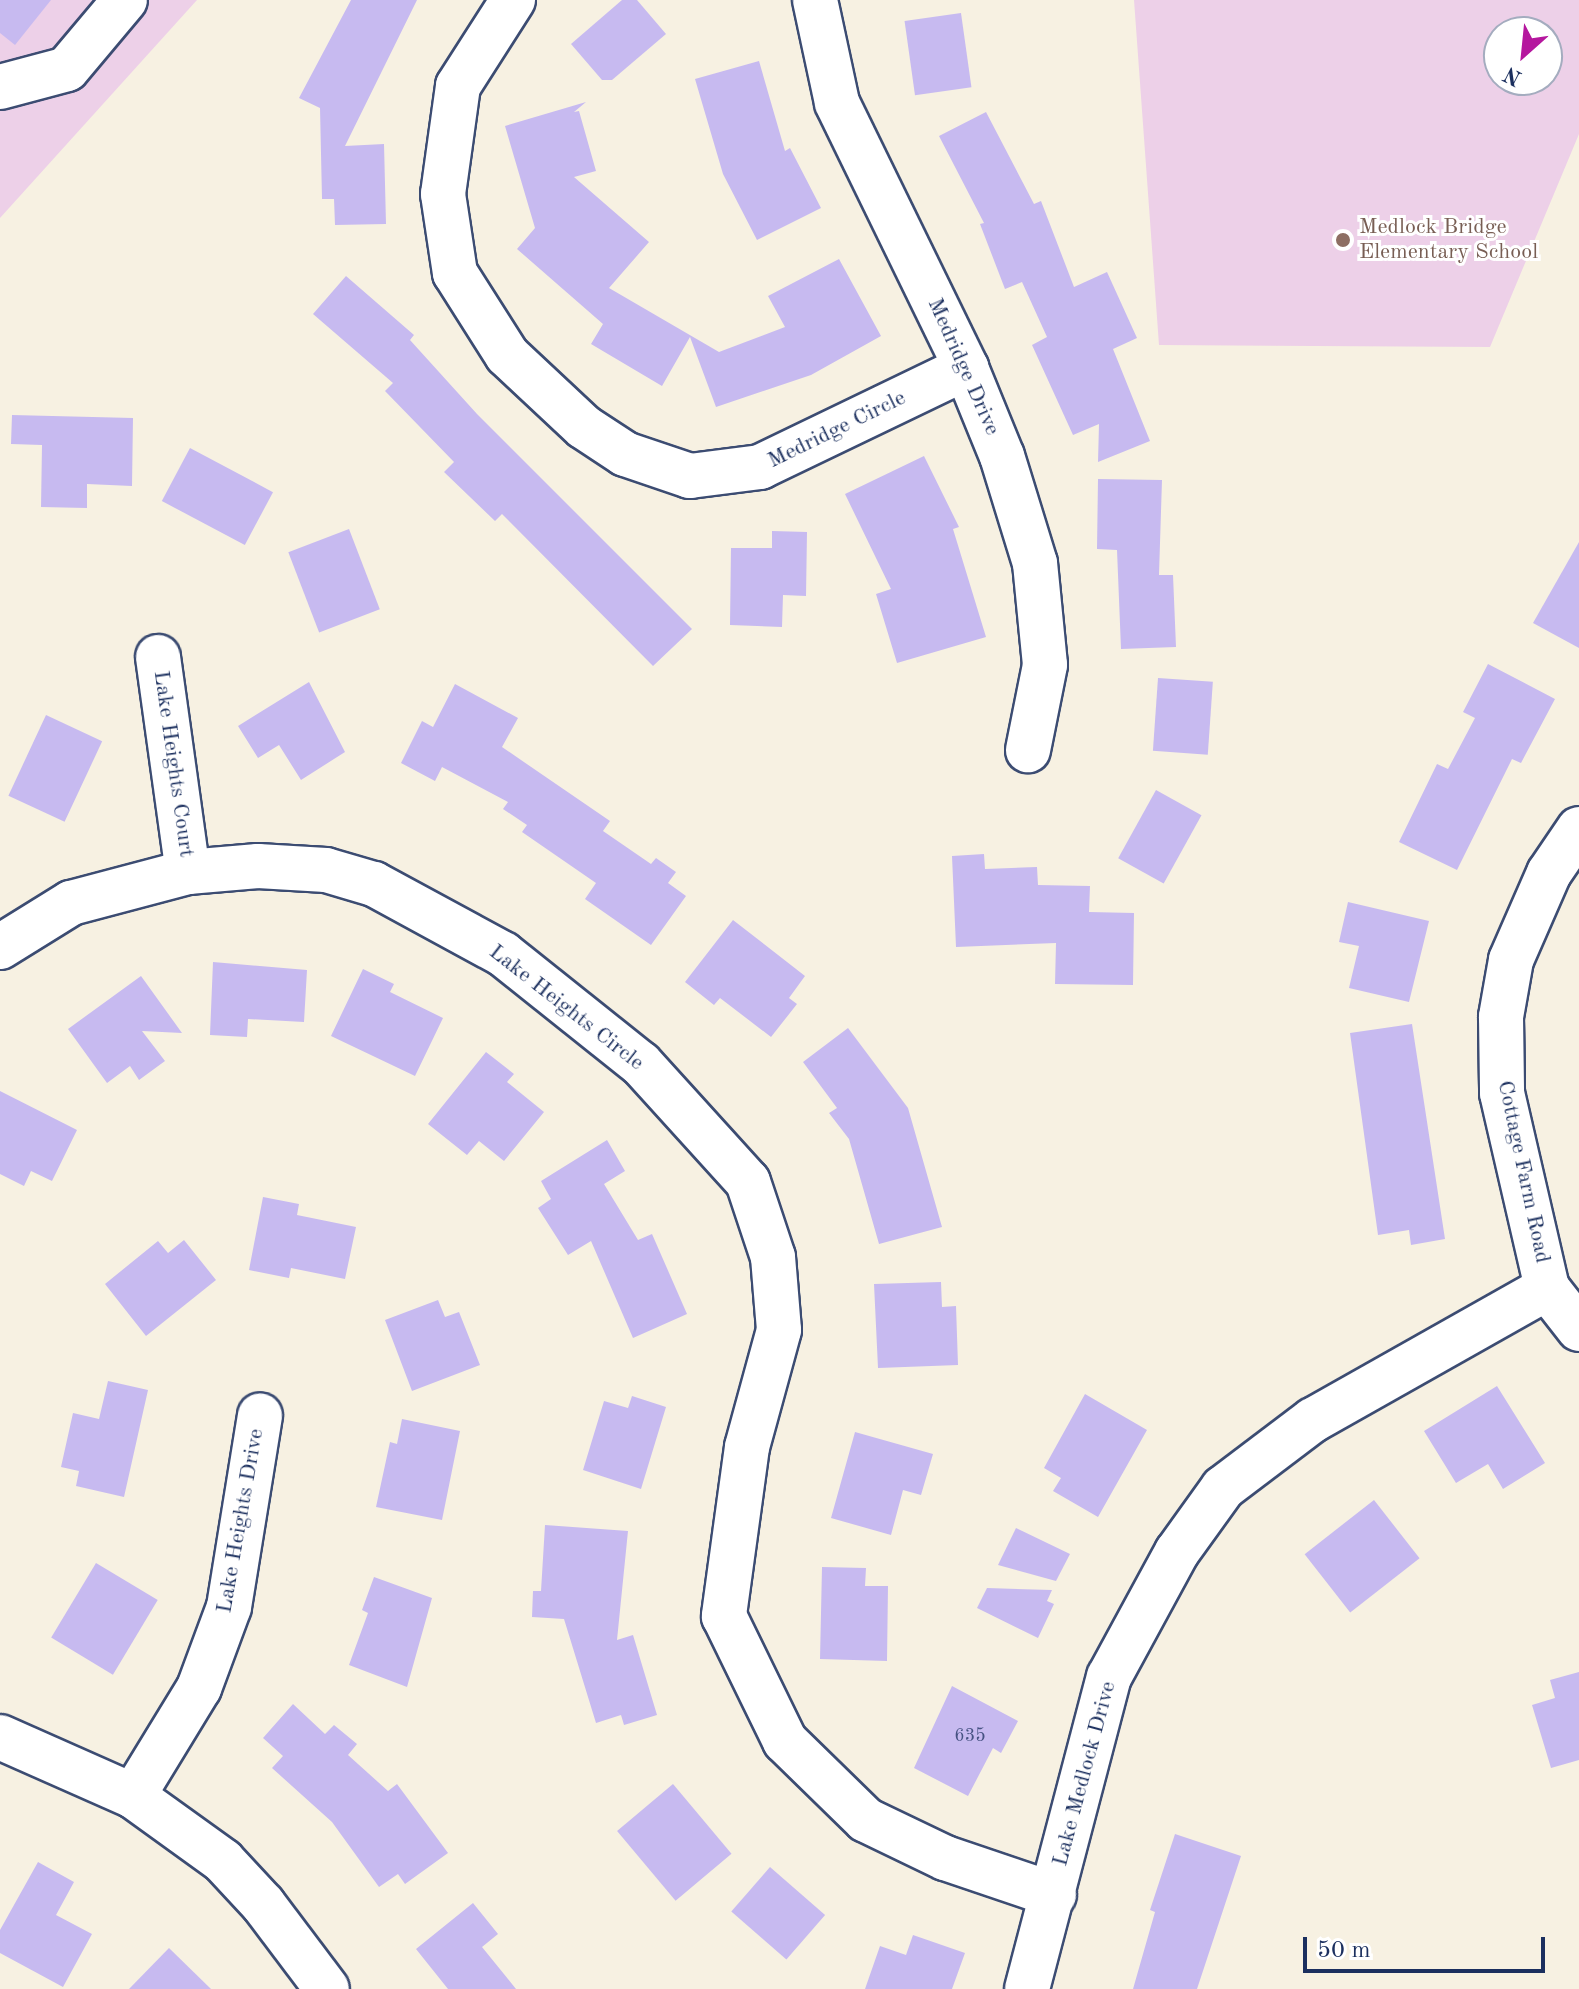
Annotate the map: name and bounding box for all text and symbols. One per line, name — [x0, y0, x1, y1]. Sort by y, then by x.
north arrow — [1483, 16, 1563, 96]
text: N — [1501, 62, 1525, 89]
place label: Medlock Bridge Elementary School — [1359, 214, 1538, 266]
marker: Medlock Bridge Elementary School — [1334, 231, 1352, 249]
street label: Medridge Drive — [921, 294, 1005, 440]
street label: Medridge Circle — [764, 385, 910, 475]
street label: Lake Heights Court — [147, 669, 199, 859]
street label: Lake Heights Circle — [483, 939, 649, 1077]
street label: Cottage Farm Road — [1491, 1078, 1555, 1266]
street label: Lake Heights Drive — [212, 1427, 270, 1615]
street label: Lake Medlock Drive — [1048, 1679, 1122, 1869]
house number: 635 — [954, 1725, 986, 1747]
scale bar — [1307, 1921, 1549, 1971]
text: 50 m — [1317, 1939, 1371, 1963]

